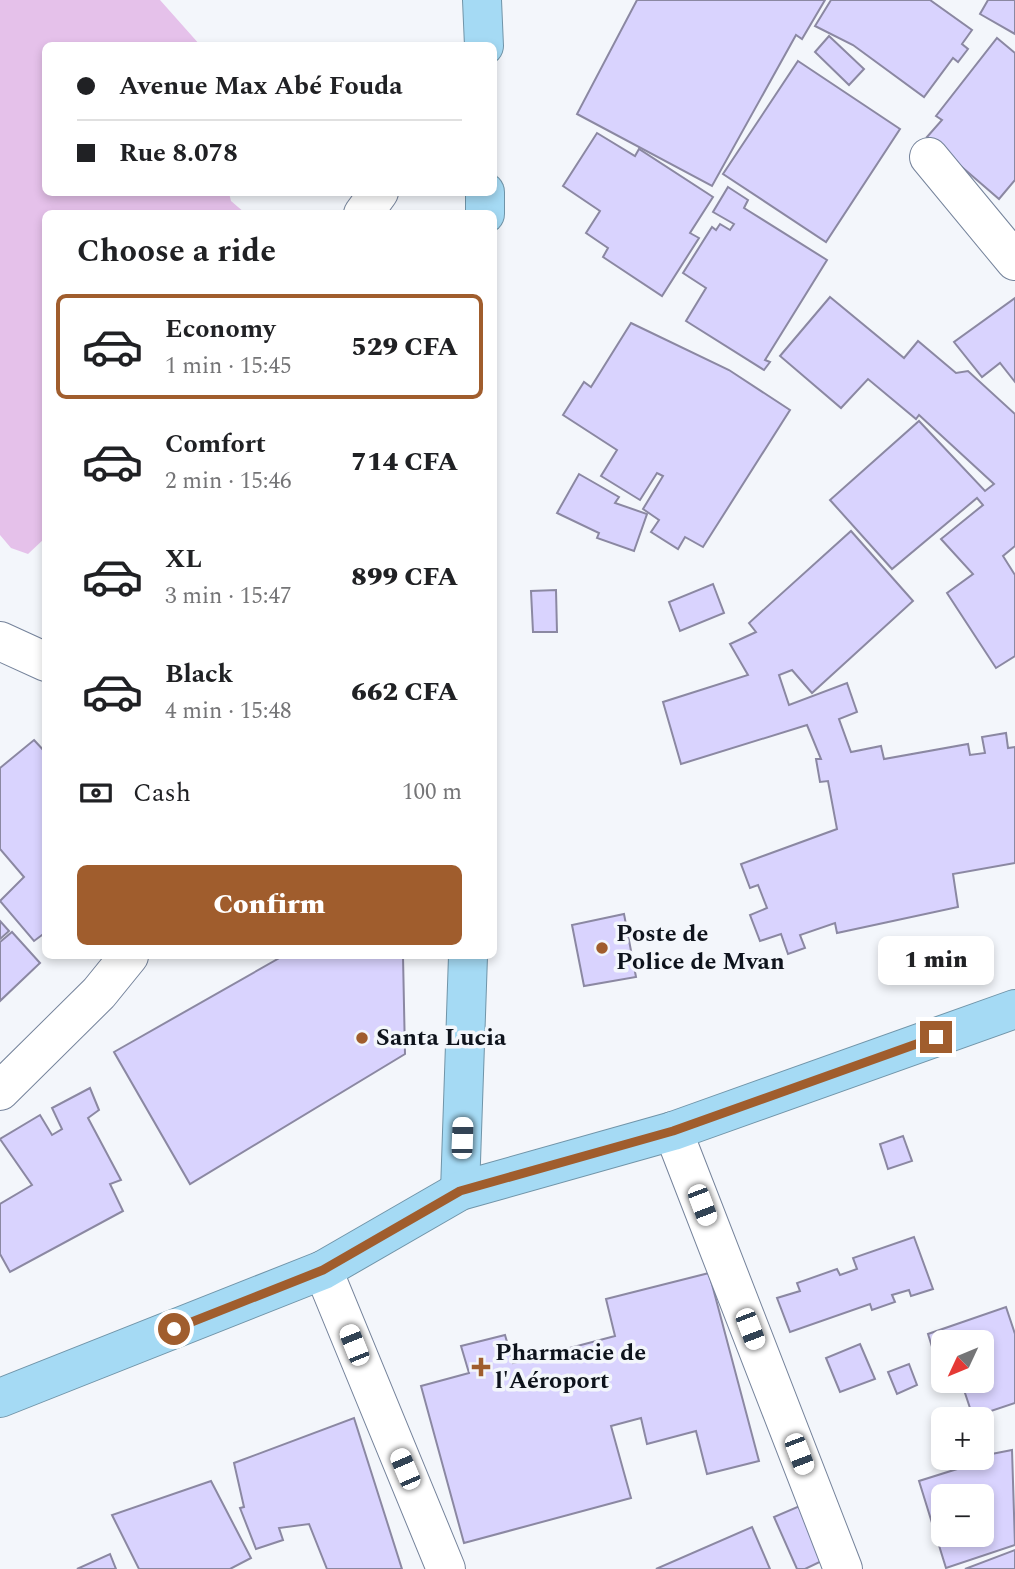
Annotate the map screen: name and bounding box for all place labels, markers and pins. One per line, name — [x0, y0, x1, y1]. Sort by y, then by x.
place label: Poste de Police de Mvan — [616, 916, 785, 980]
marker: Poste de Police de Mvan — [594, 940, 610, 956]
place label: Santa Lucia — [376, 1020, 507, 1056]
marker: Santa Lucia — [354, 1030, 370, 1046]
place label: Pharmacie de l'Aéroport — [495, 1335, 646, 1399]
marker: Pharmacie de l'Aéroport — [473, 1359, 489, 1375]

